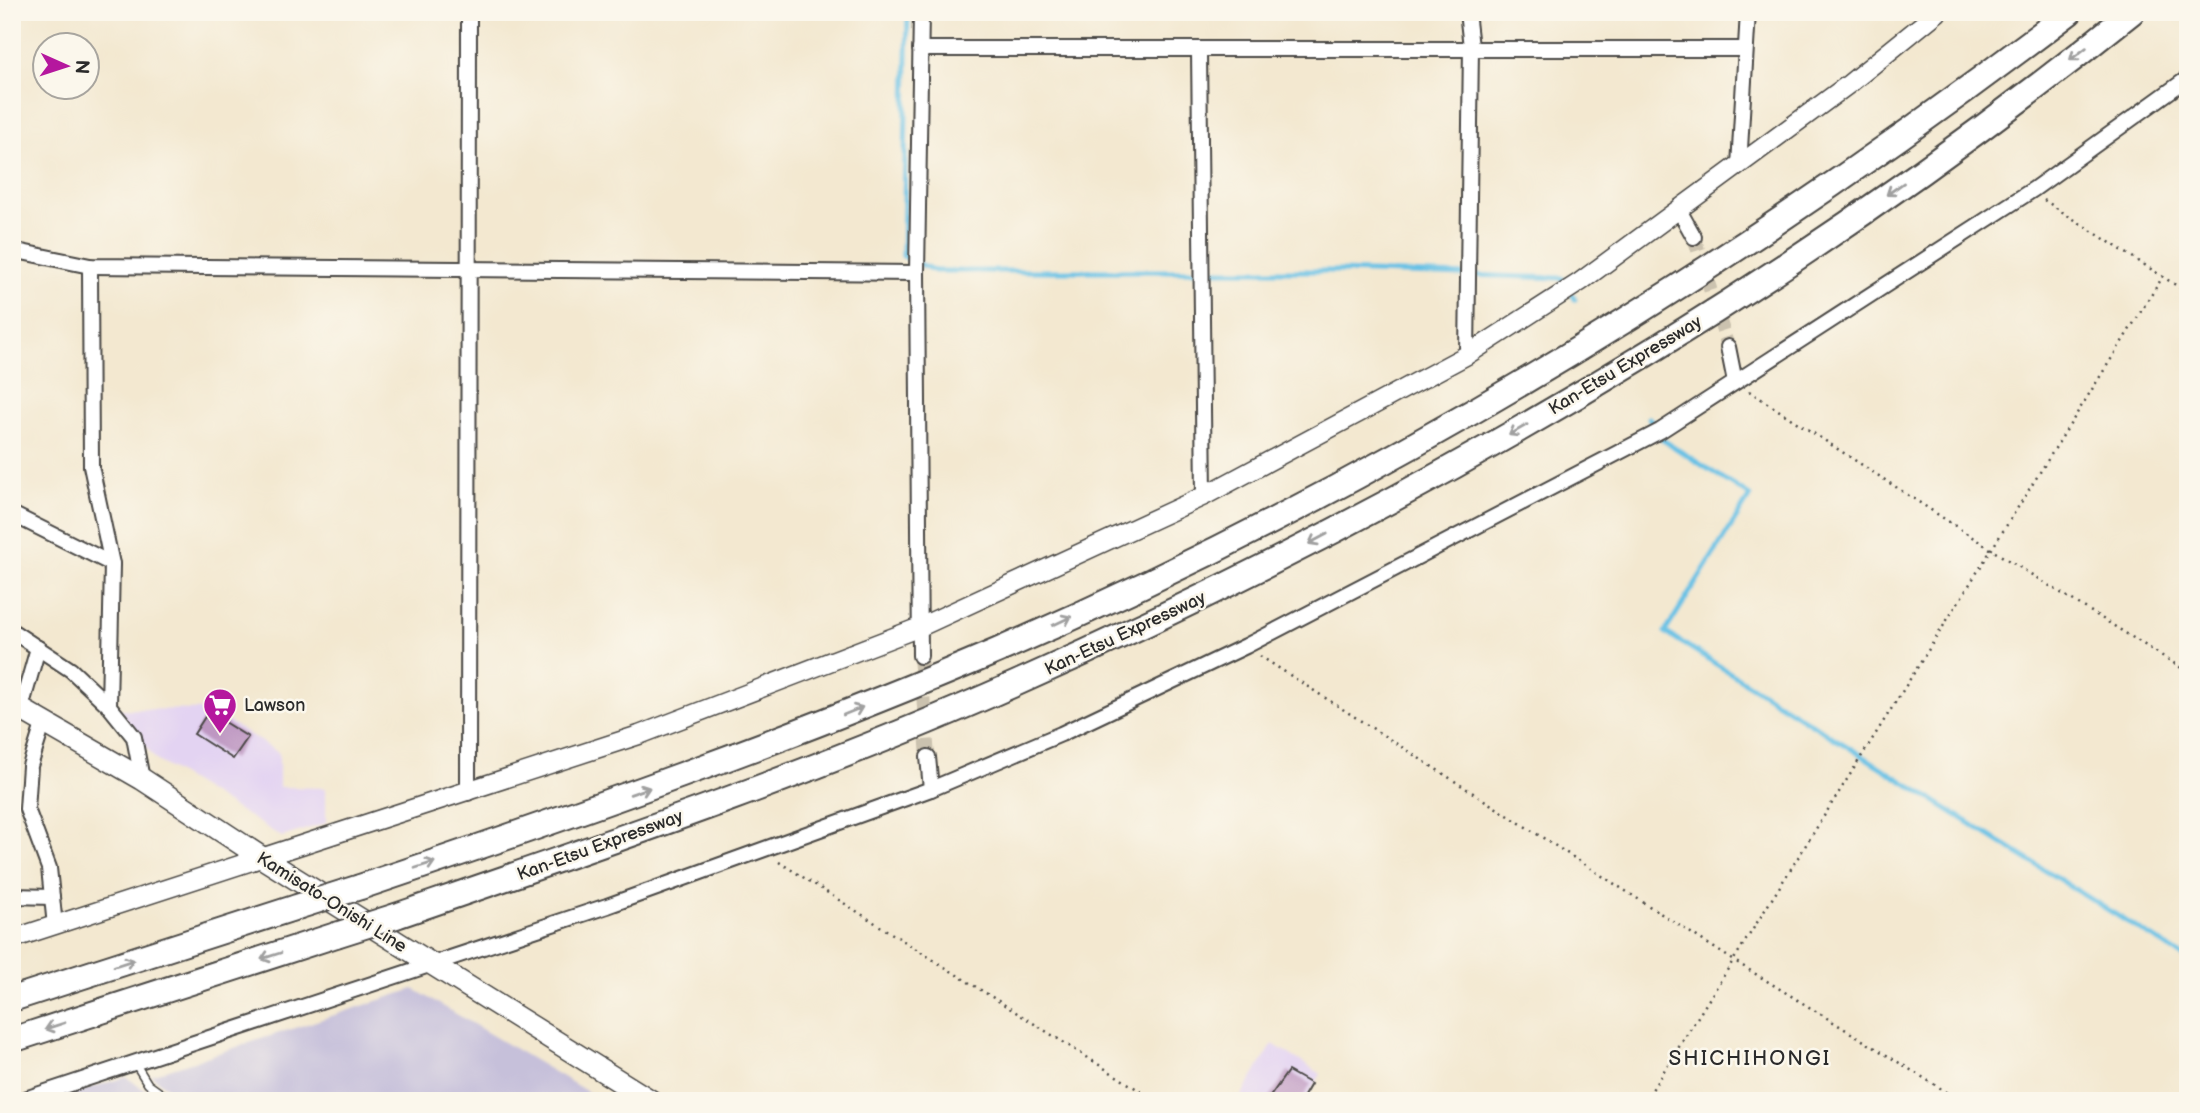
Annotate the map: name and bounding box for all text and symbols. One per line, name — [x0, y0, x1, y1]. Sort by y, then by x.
north arrow — [32, 32, 102, 102]
one-way arrow — [2069, 46, 2088, 61]
text: N — [70, 59, 93, 75]
one-way arrow — [1886, 182, 1905, 196]
street label: Kan-Etsu Expressway — [1545, 311, 1706, 419]
one-way arrow — [1508, 423, 1528, 437]
one-way arrow — [1309, 533, 1329, 547]
street label: Kan-Etsu Expressway — [1042, 587, 1210, 680]
one-way arrow — [1051, 614, 1072, 627]
supermarket icon: Lawson — [201, 686, 239, 735]
place label: Lawson — [244, 695, 305, 716]
one-way arrow — [841, 703, 863, 716]
one-way arrow — [628, 784, 650, 796]
street label: Kan-Etsu Expressway — [514, 805, 687, 885]
street label: Kamisato-Onishi Line — [253, 848, 411, 957]
one-way arrow — [413, 858, 435, 870]
one-way arrow — [261, 951, 283, 964]
one-way arrow — [112, 956, 134, 969]
one-way arrow — [44, 1021, 66, 1033]
district label: SHICHIHONGI — [1669, 1046, 1831, 1071]

